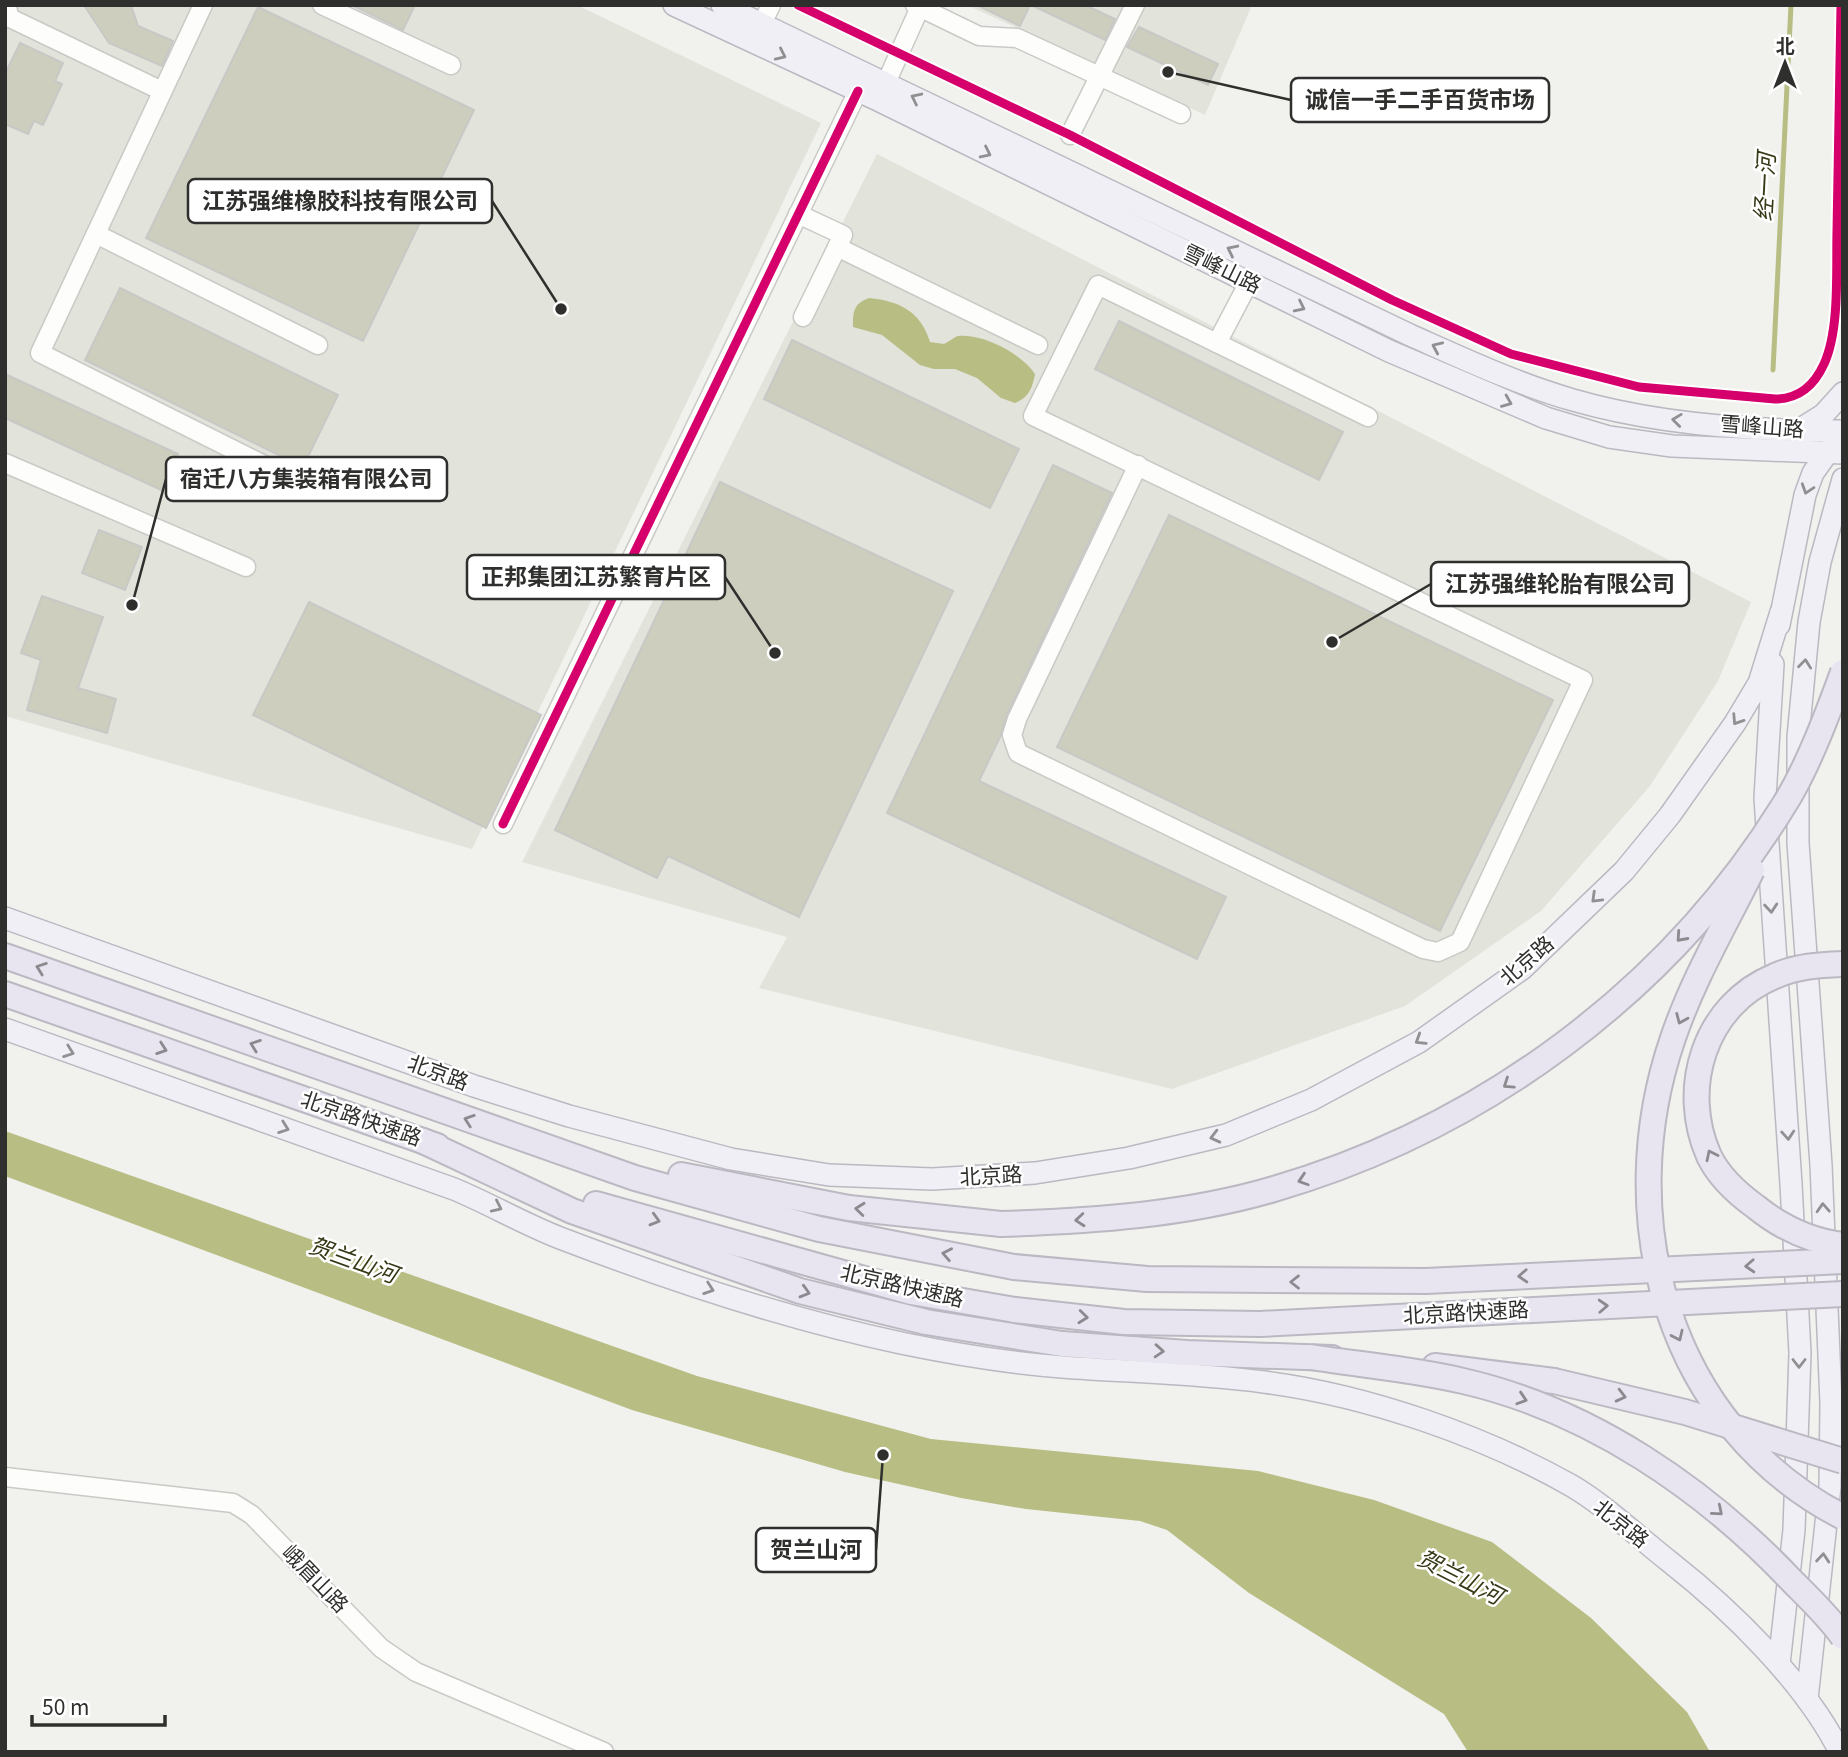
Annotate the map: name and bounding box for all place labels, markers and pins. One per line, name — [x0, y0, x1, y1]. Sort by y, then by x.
callout: 诚信一手二手百货市场 — [1291, 78, 1549, 122]
callout: 江苏强维橡胶科技有限公司 — [188, 179, 492, 223]
callout: 宿迁八方集装箱有限公司 — [166, 457, 447, 501]
callout: 正邦集团江苏繁育片区 — [467, 555, 725, 599]
callout: 江苏强维轮胎有限公司 — [1431, 562, 1689, 606]
callout: 贺兰山河 — [756, 1528, 876, 1572]

